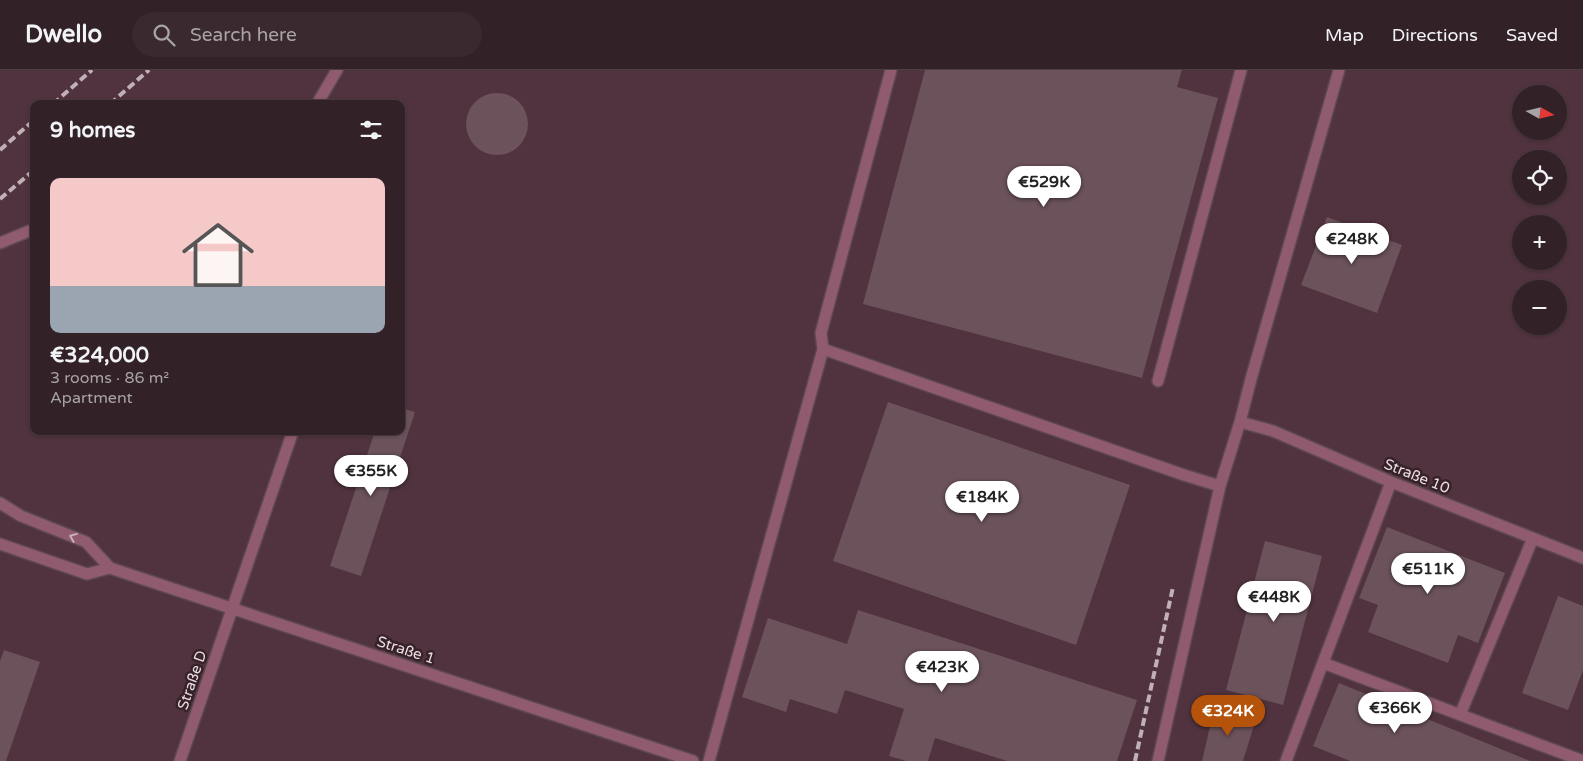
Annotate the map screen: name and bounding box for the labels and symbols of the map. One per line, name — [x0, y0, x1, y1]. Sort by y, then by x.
north arrow — [1512, 85, 1568, 140]
pin: €529K — [1009, 166, 1079, 208]
pin: €248K — [1317, 222, 1387, 265]
pin: €355K — [336, 454, 406, 497]
street label: Straße 10 — [1382, 455, 1452, 497]
pin: €184K — [947, 480, 1017, 523]
one-way arrow — [69, 533, 78, 543]
pin: €511K — [1393, 552, 1463, 595]
pin: €448K — [1239, 580, 1309, 623]
street label: Straße 1 — [375, 632, 437, 668]
street label: Straße D — [173, 648, 211, 712]
pin: €423K — [907, 650, 977, 693]
pin: €366K — [1360, 692, 1430, 734]
pin: €324K — [1193, 694, 1263, 737]

